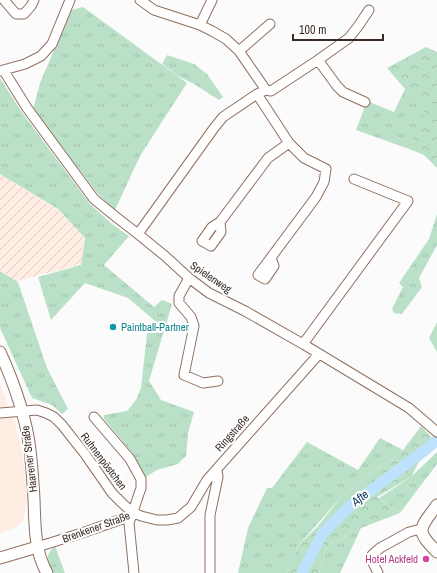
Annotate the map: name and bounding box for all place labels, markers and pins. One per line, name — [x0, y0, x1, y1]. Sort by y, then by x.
place label: Paintball-Partner — [121, 320, 189, 334]
marker: Paintball-Partner — [108, 322, 118, 332]
place label: Hotel Ackfeld — [365, 552, 418, 566]
marker: Hotel Ackfeld — [421, 554, 431, 564]

